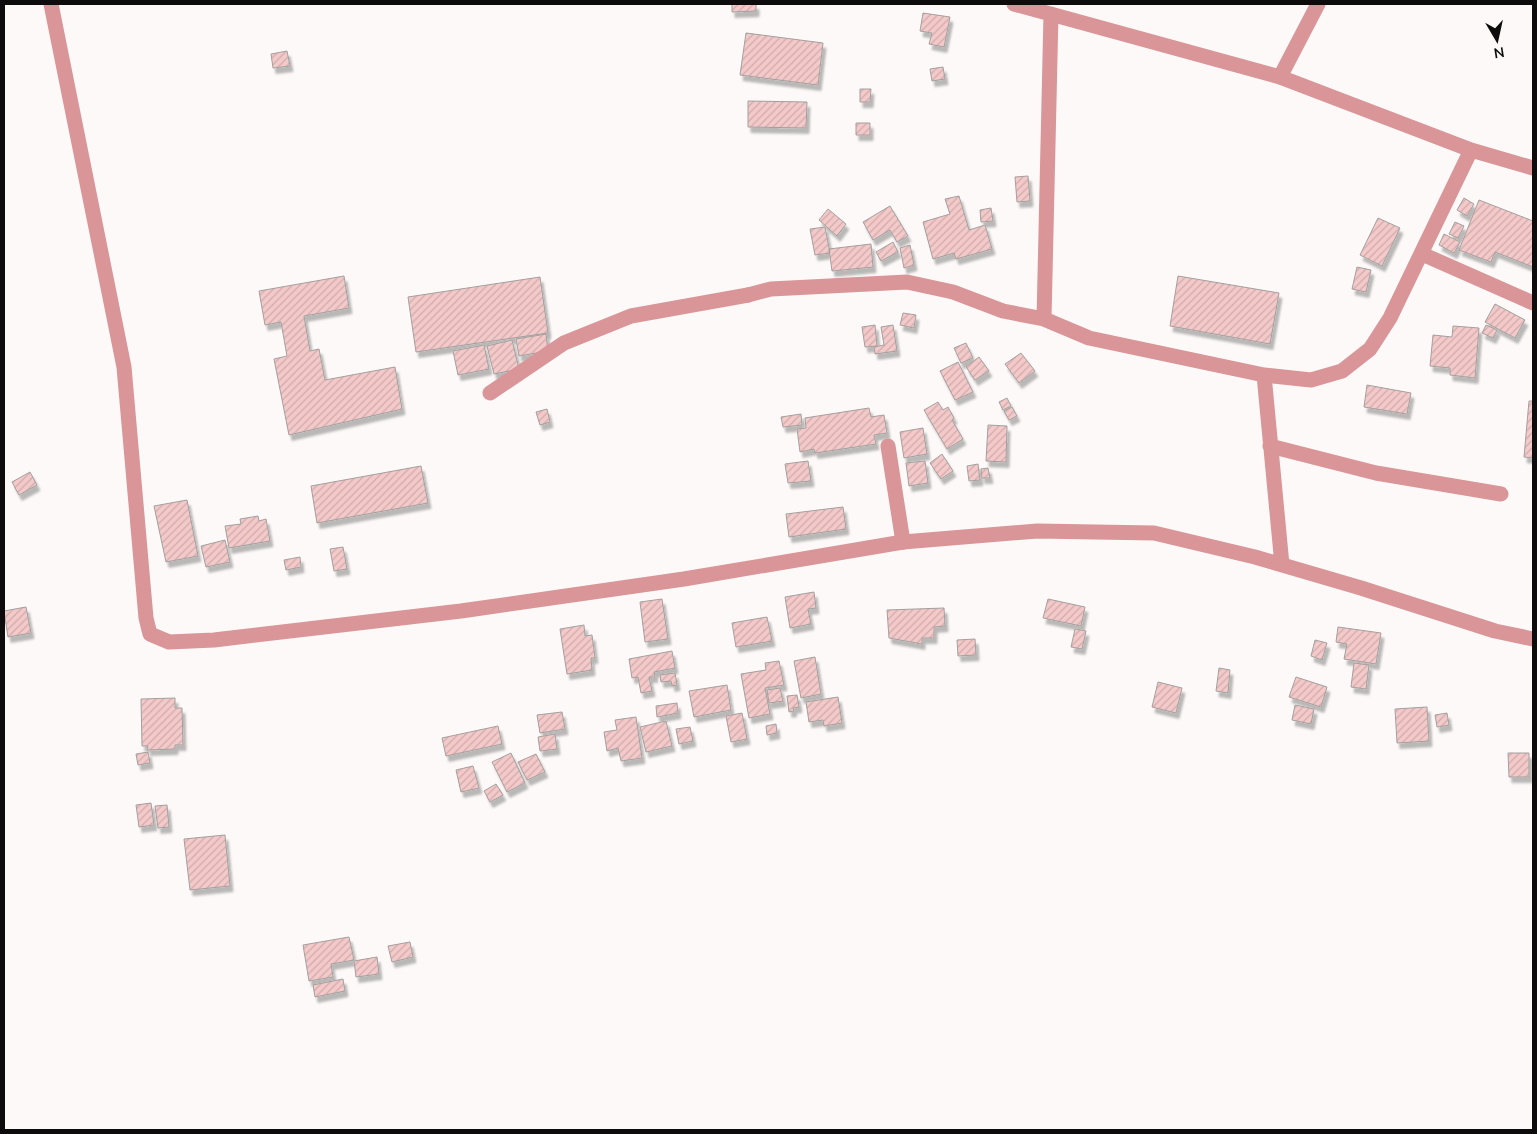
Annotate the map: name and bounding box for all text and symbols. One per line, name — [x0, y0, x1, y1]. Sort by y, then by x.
north arrow — [1472, 15, 1522, 65]
text: N — [1492, 42, 1506, 63]

